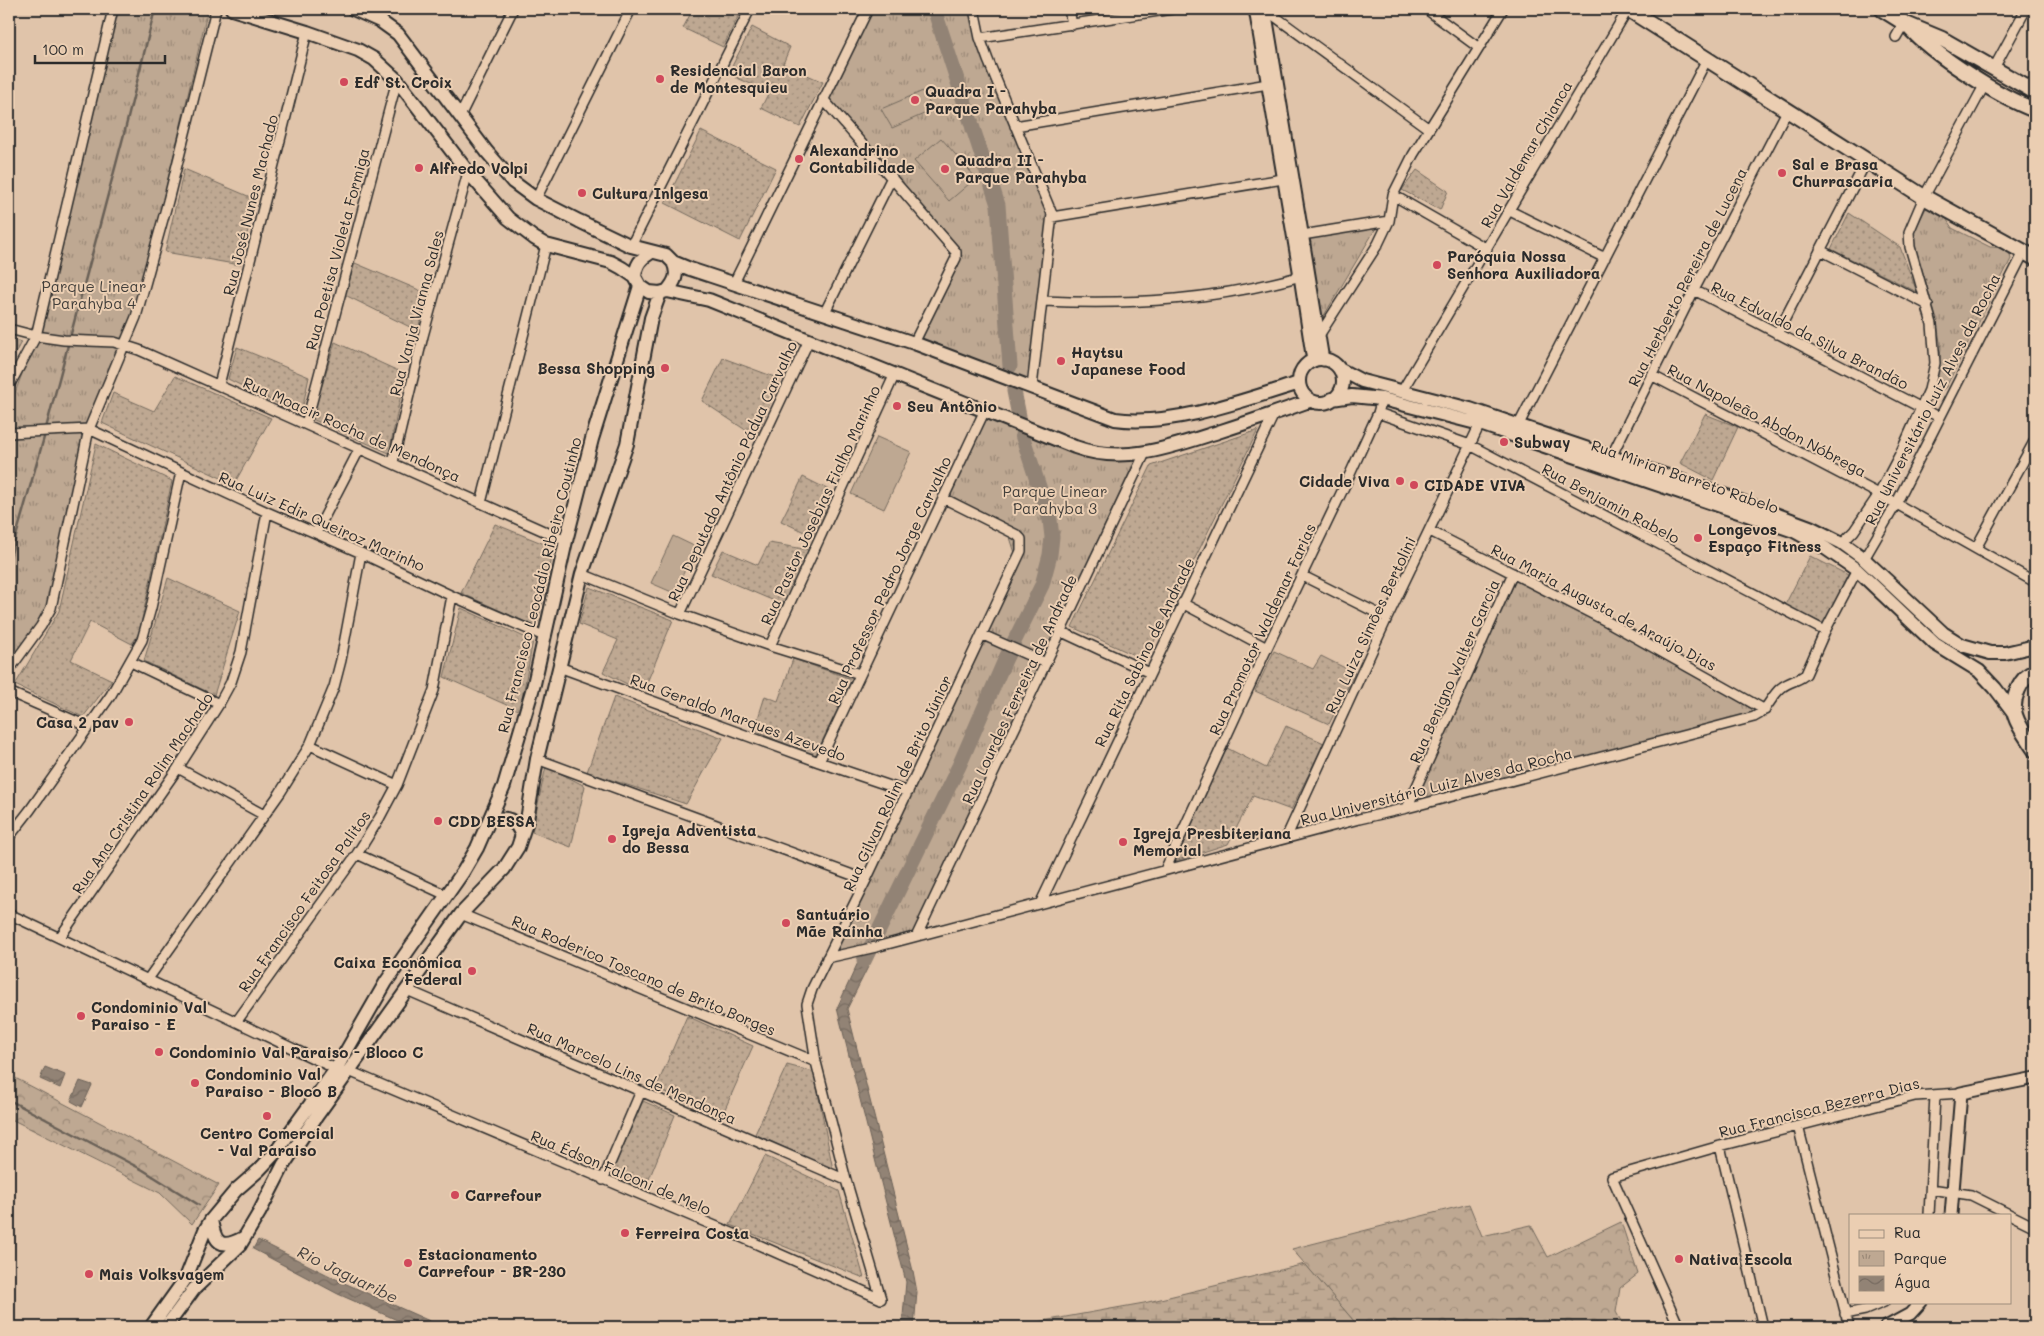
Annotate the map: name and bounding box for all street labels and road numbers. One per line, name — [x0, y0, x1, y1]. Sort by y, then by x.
street label: Rua Valdemar Chianca — [1476, 77, 1576, 231]
street label: Rua José Nunes Machado — [218, 112, 282, 298]
street label: Rua Poetisa Violeta Formiga — [300, 146, 374, 352]
street label: Rua Herberto Pereira de Lucena — [1623, 164, 1751, 390]
street label: Rua Vanja Vianna Sales — [384, 228, 448, 398]
street label: Rua Universitário Luiz Alves da Rocha — [1860, 270, 2004, 528]
street label: Rua Edvaldo da Silva Brandão — [1708, 276, 1912, 394]
street label: Rua Deputado Antônio Pádua Carvalho — [663, 337, 801, 605]
street label: Rua Napoleão Abdon Nóbrega — [1664, 359, 1870, 481]
street label: Rua Moacir Rocha de Mendonça — [240, 372, 464, 486]
street label: Rua Pastor Josebias Fialho Marinho — [756, 382, 885, 628]
street label: Rua Mirian Barreto Rabelo — [1589, 434, 1781, 518]
street label: Rua Francisco Leocádio Ribeiro Coutinho — [492, 435, 586, 735]
street label: Rua Professor Pedro Jorge Carvalho — [823, 453, 955, 707]
street label: Rua Benjamin Rabelo — [1539, 458, 1683, 548]
street label: Rua Luiz Edir Queiroz Marinho — [216, 466, 428, 576]
street label: Rua Promotor Waldemar Farias — [1204, 520, 1320, 738]
street label: Rua Luiza Simões Bertolini — [1320, 533, 1420, 717]
street label: Rua Maria Augusta de Araújo Dias — [1488, 539, 1720, 675]
street label: Rua Rita Sabino de Andrade — [1089, 554, 1199, 750]
street label: Rua Lourdes Ferreira de Andrade — [957, 571, 1081, 807]
street label: Rua Benigno Walter Garcia — [1404, 576, 1504, 766]
street label: Rua Geraldo Marques Azevedo — [628, 669, 849, 765]
street label: Rua Gilvan Rolim de Brito Júnior — [838, 672, 956, 894]
street label: Rua Ana Cristina Rolim Machado — [67, 688, 217, 897]
street label: Rua Universitário Luiz Alves da Rocha — [1298, 743, 1574, 829]
street label: Rua Francisco Feitosa Palitos — [233, 806, 375, 996]
street label: Rua Roderico Toscano de Brito Borges — [509, 910, 779, 1040]
street label: Rua Marcelo Lins de Mendonça — [524, 1018, 740, 1128]
street label: Rua Francisca Bezerra Dias — [1717, 1072, 1921, 1142]
street label: Rua Édson Falconi de Melo — [528, 1125, 714, 1219]

